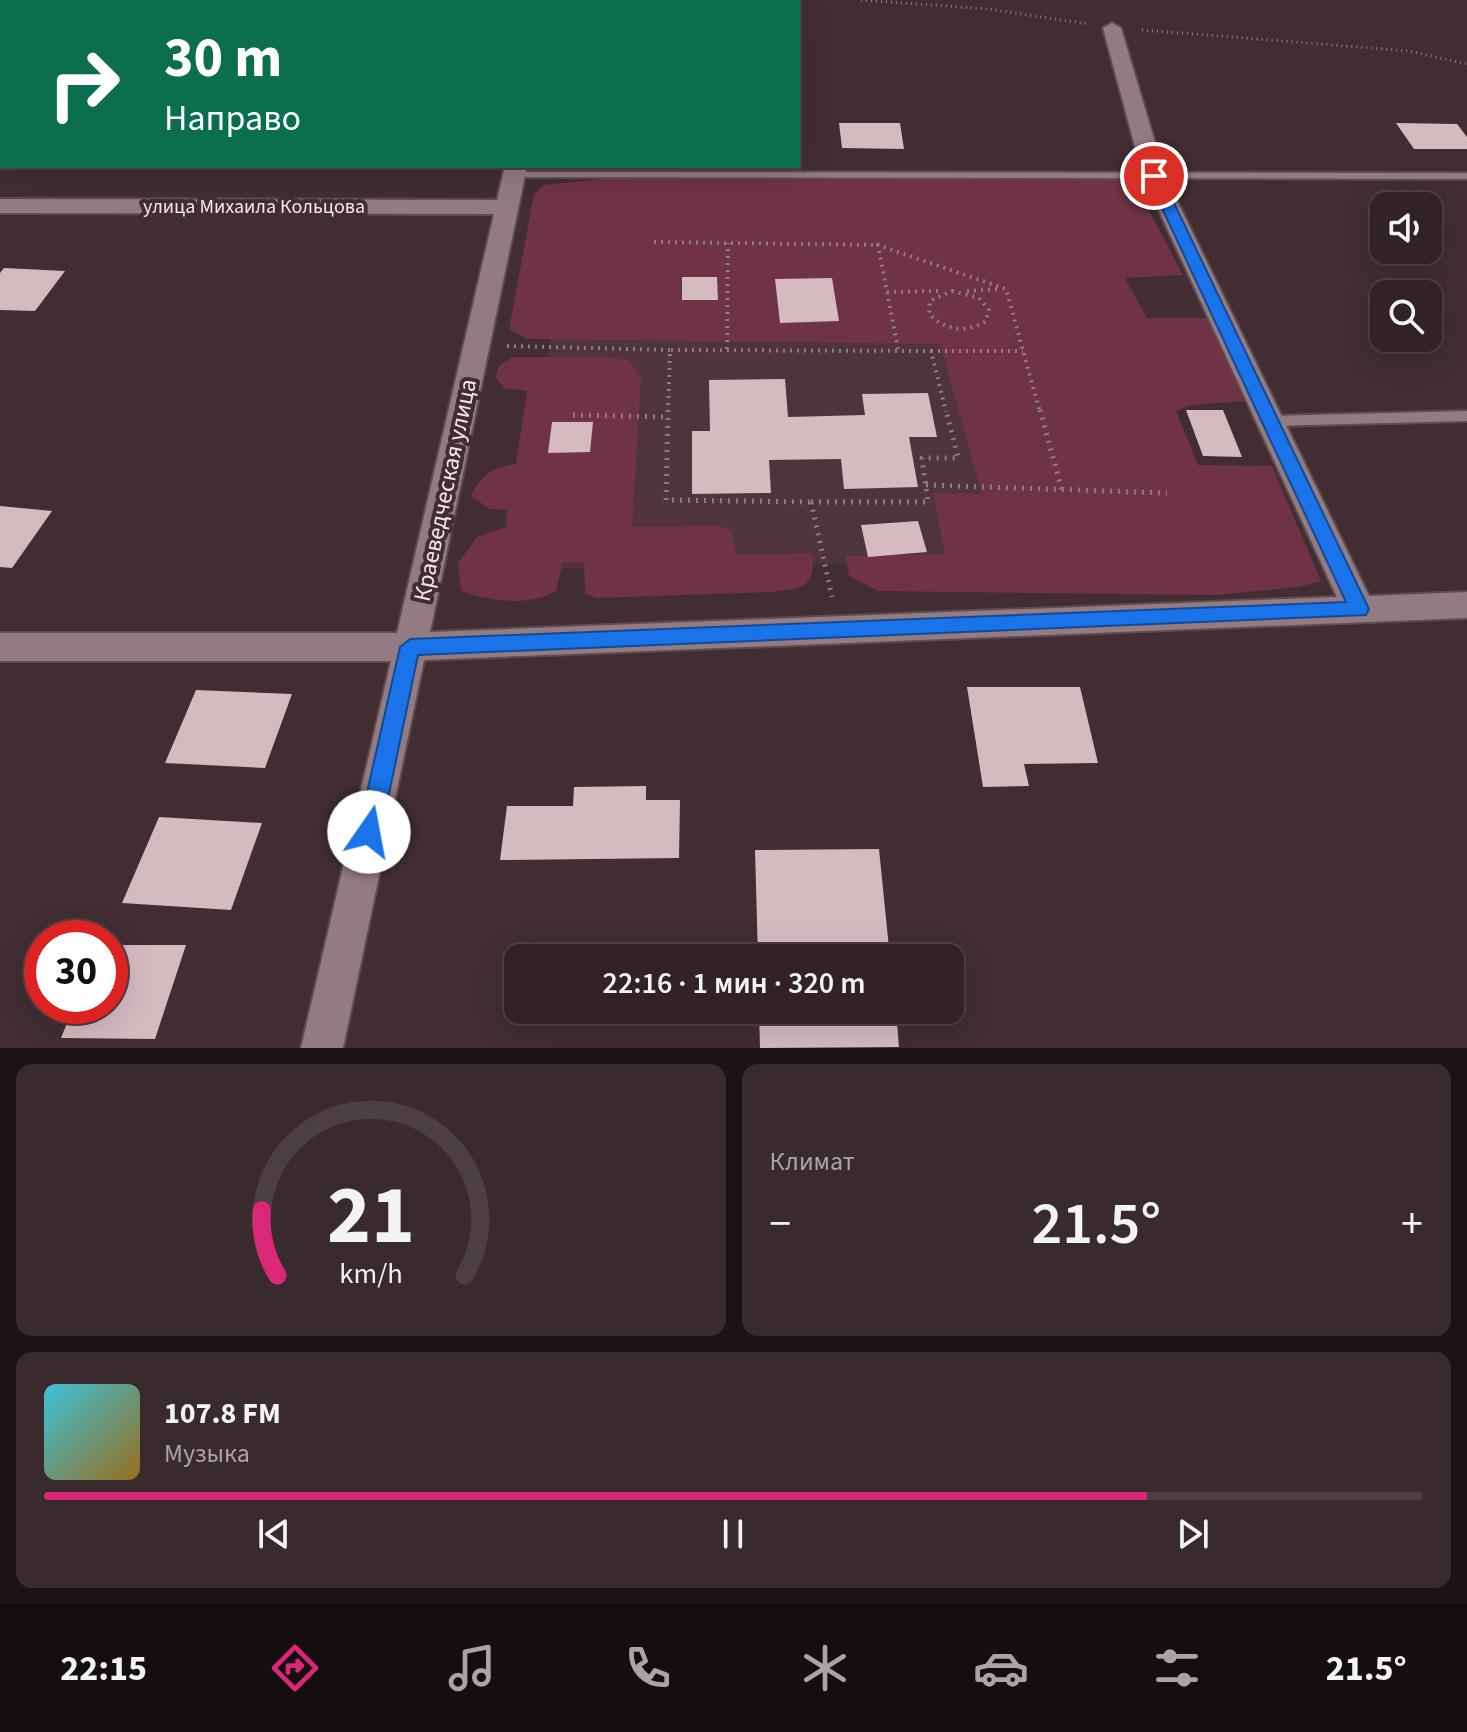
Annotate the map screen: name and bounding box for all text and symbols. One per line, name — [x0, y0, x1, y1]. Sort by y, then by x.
text: 30 m — [164, 19, 282, 98]
icon: right — [32, 32, 136, 136]
text: Направо — [164, 93, 301, 144]
pin — [1120, 142, 1188, 210]
icon: arrive — [1132, 154, 1176, 198]
map controls — [1370, 192, 1442, 352]
button: sound — [1370, 192, 1442, 264]
street label: улица Михаила Кольцова — [143, 193, 365, 221]
button: search — [1370, 280, 1442, 352]
street label: Краеведческая улица — [405, 376, 486, 605]
position arrow — [327, 790, 411, 874]
speed limit sign: 30 — [24, 920, 128, 1024]
text: 22:16 · 1 мин · 320 m — [603, 962, 865, 1005]
text: Климат — [770, 1143, 855, 1180]
text: 21 — [327, 1157, 415, 1275]
text: 21.5° — [1031, 1182, 1161, 1267]
text: − — [770, 1193, 791, 1256]
text: + — [1401, 1193, 1423, 1256]
text: km/h — [339, 1254, 402, 1294]
text: 107.8 FM — [164, 1392, 281, 1435]
text: Музыка — [164, 1435, 250, 1472]
icon: previous — [252, 1512, 296, 1556]
icon: pause — [711, 1512, 755, 1556]
icon: next — [1171, 1512, 1215, 1556]
icon: directions — [267, 1640, 323, 1696]
icon: music — [444, 1640, 500, 1696]
icon: phone — [620, 1640, 676, 1696]
icon: climate — [797, 1640, 853, 1696]
icon: car — [973, 1640, 1029, 1696]
icon: filters — [1149, 1640, 1205, 1696]
text: 22:15 — [60, 1643, 147, 1694]
text: 21.5° — [1326, 1643, 1407, 1694]

